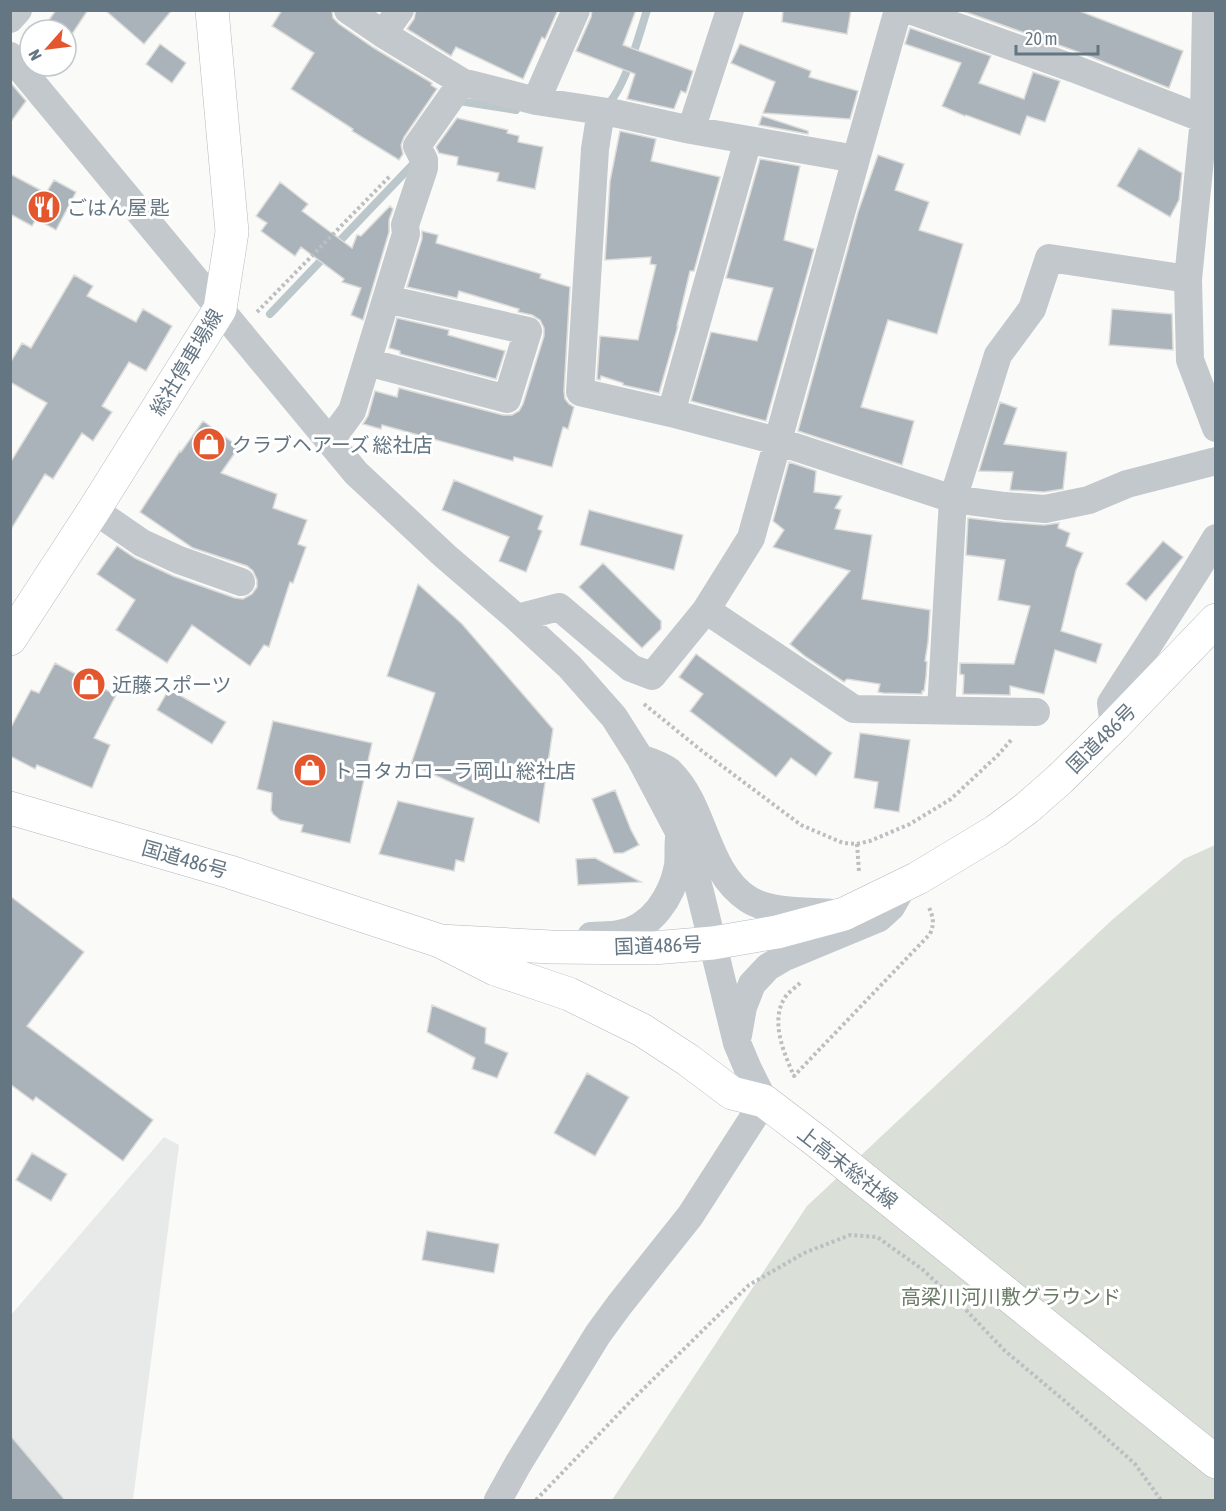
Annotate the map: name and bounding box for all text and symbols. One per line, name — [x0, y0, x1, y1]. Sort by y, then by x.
north arrow — [18, 18, 78, 78]
scale bar — [1016, 18, 1098, 56]
text: 20 m — [1025, 28, 1057, 49]
text: N — [25, 47, 45, 63]
restaurant icon: ごはん屋 匙 — [26, 189, 62, 225]
place label: ごはん屋 匙 — [67, 196, 170, 219]
street label: 総社停車場線 — [145, 305, 227, 419]
shop icon: クラブヘアーズ 総社店 — [191, 426, 227, 462]
place label: クラブヘアーズ 総社店 — [232, 433, 433, 456]
shop icon: 近藤スポーツ — [71, 666, 107, 702]
place label: 近藤スポーツ — [112, 673, 232, 696]
street label: 国道486号 — [1062, 699, 1140, 777]
shop icon: トヨタカローラ岡山 総社店 — [292, 752, 328, 788]
place label: トヨタカローラ岡山 総社店 — [333, 759, 576, 782]
street label: 国道486号 — [139, 836, 231, 882]
street label: 国道486号 — [614, 932, 702, 958]
street label: 上高末総社線 — [794, 1121, 902, 1213]
park label: 高梁川河川敷グラウンド — [901, 1285, 1121, 1308]

